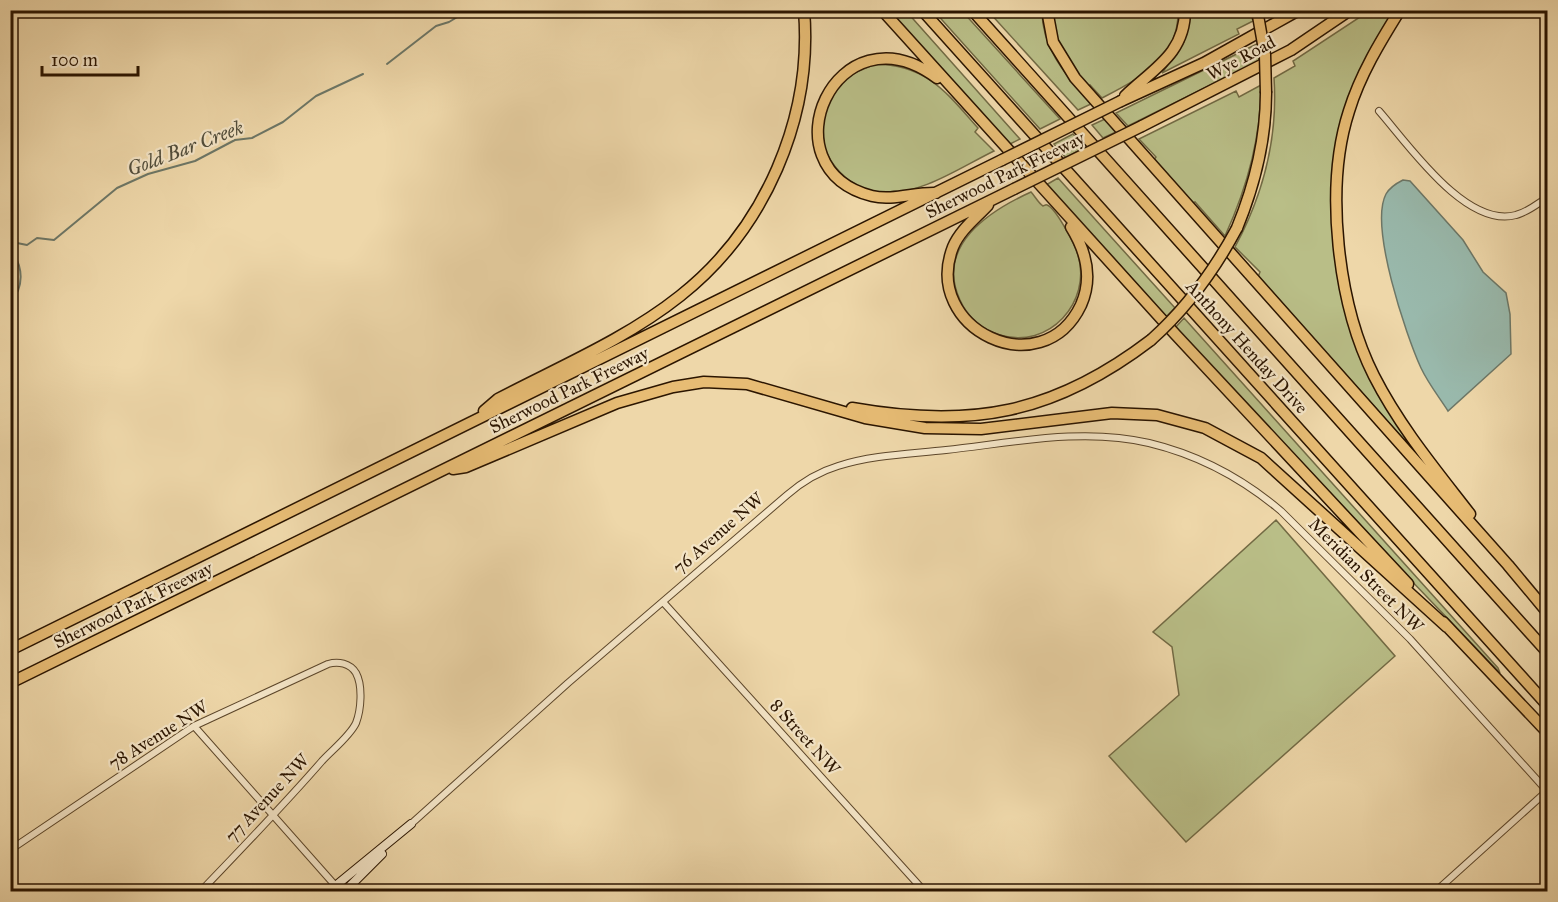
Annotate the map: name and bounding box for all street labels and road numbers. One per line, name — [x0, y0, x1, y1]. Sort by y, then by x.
street label: Wye Road — [1203, 31, 1279, 85]
street label: Sherwood Park Freeway — [922, 127, 1089, 223]
street label: Anthony Henday Drive — [1181, 275, 1313, 418]
street label: Sherwood Park Freeway — [486, 342, 653, 438]
street label: 76 Avenue NW — [668, 487, 769, 578]
street label: Meridian Street NW — [1304, 513, 1429, 638]
street label: Sherwood Park Freeway — [50, 557, 217, 653]
street label: 78 Avenue NW — [104, 695, 213, 774]
street label: 8 Street NW — [765, 695, 845, 780]
street label: 77 Avenue NW — [220, 748, 314, 847]

